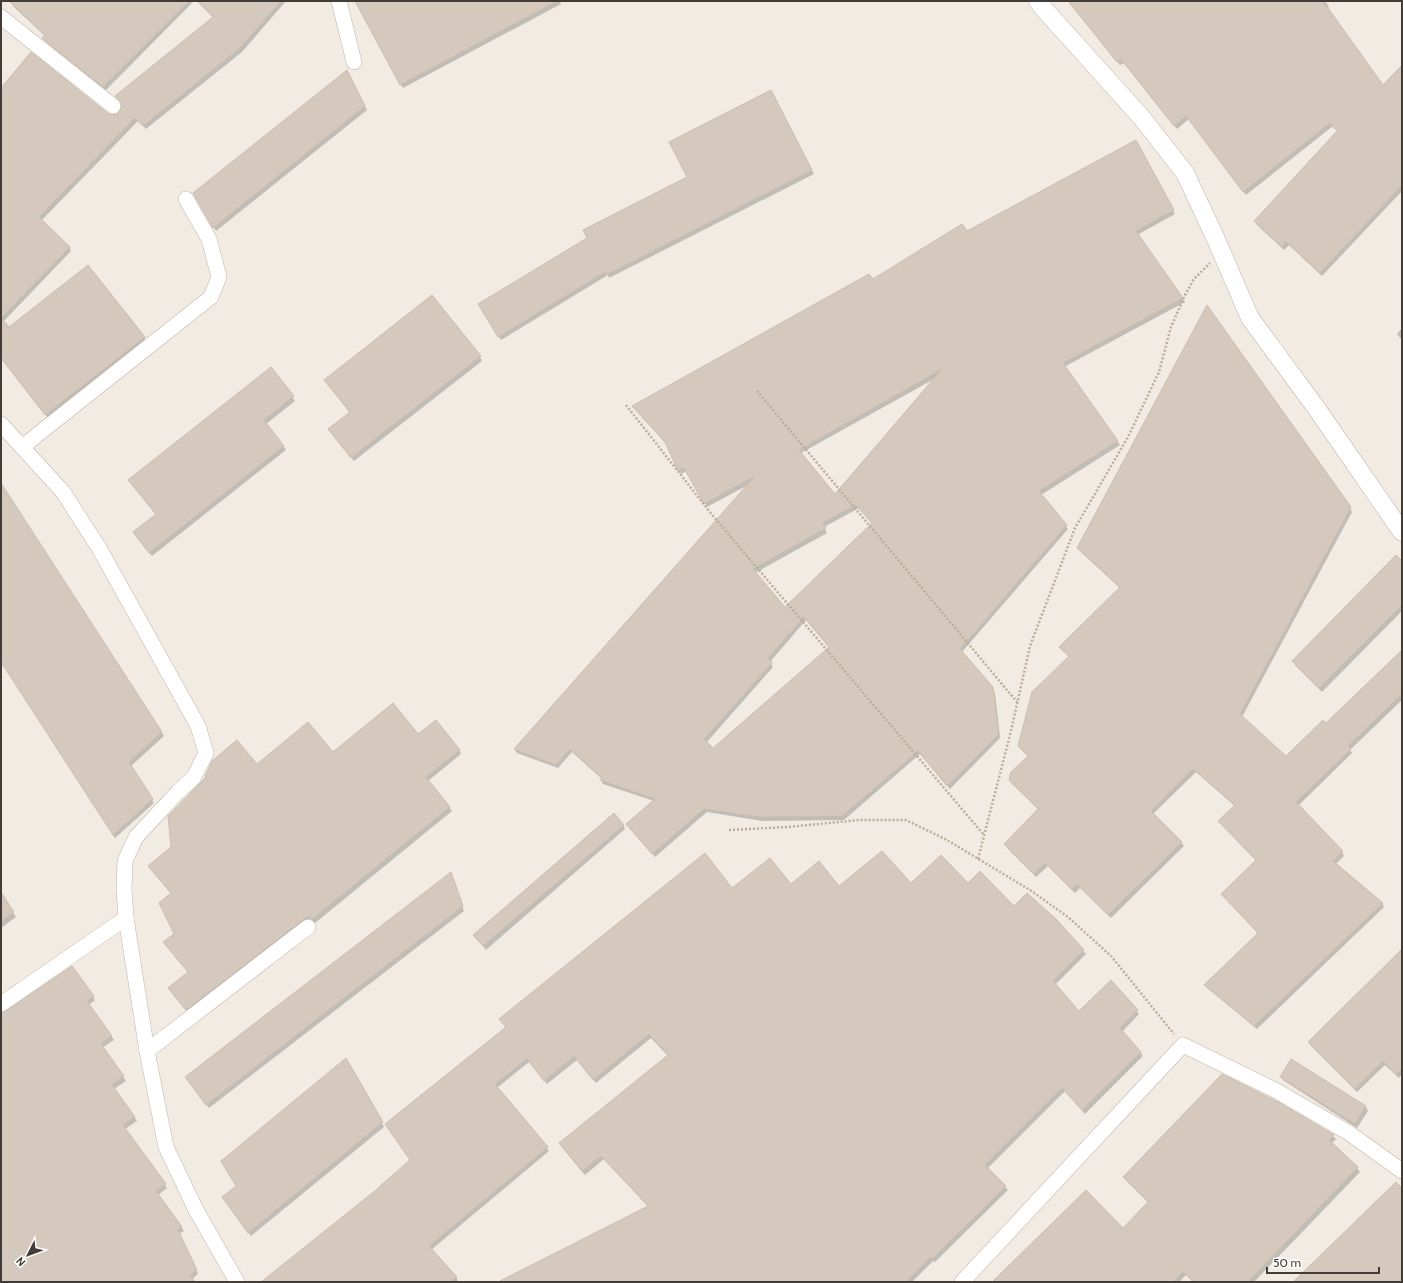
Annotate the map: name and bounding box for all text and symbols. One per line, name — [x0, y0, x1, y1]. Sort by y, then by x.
north arrow — [8, 1235, 48, 1275]
scale bar — [1267, 1249, 1379, 1275]
text: N — [13, 1254, 28, 1269]
text: 50 m — [1273, 1255, 1301, 1270]

